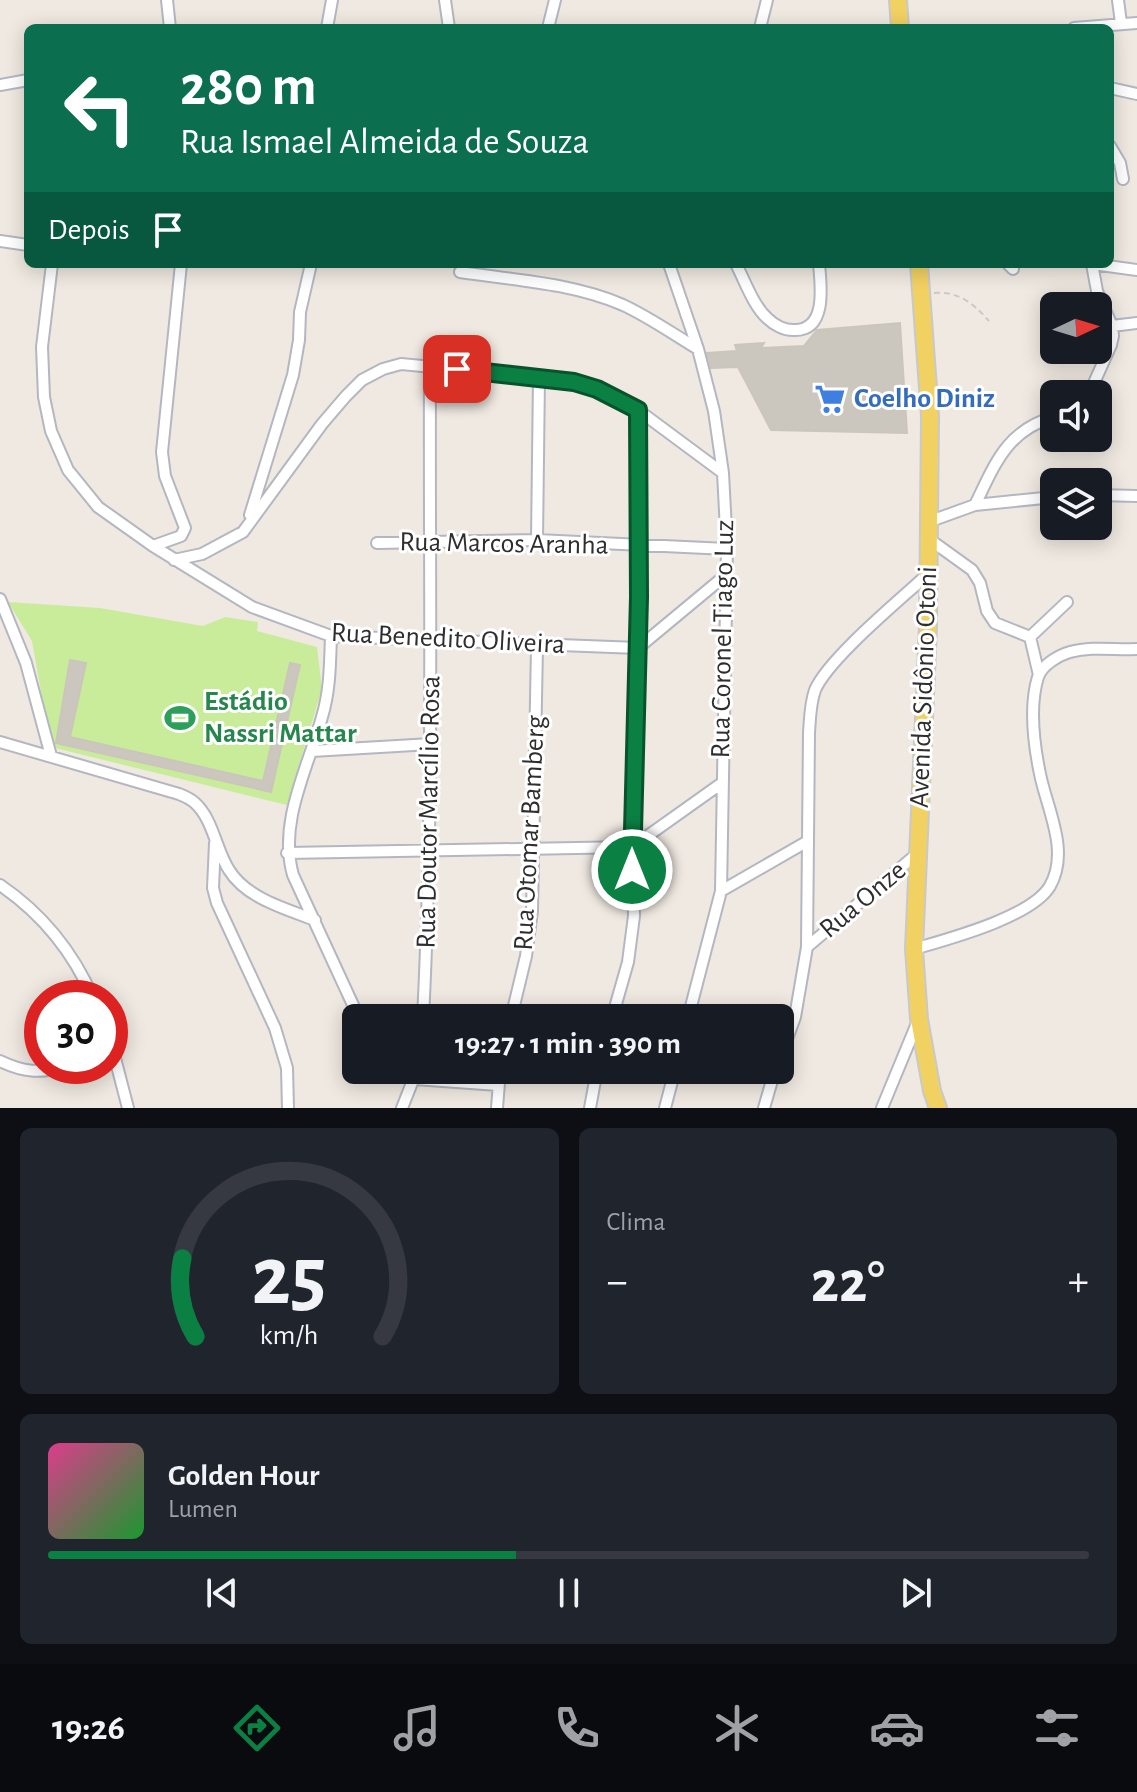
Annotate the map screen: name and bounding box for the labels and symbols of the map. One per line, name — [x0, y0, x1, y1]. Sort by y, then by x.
north arrow — [1040, 292, 1112, 364]
pin — [423, 335, 491, 403]
supermarket icon: Coelho Diniz — [813, 382, 847, 416]
place label: Coelho Diniz — [854, 385, 995, 413]
street label: Rua Coronel Tiago Luz — [707, 520, 739, 758]
street label: Rua Marcos Aranha — [399, 528, 609, 560]
street label: Avenida Sidônio Otoni — [906, 566, 942, 808]
street label: Rua Benedito Oliveira — [330, 619, 566, 659]
street label: Rua Doutor Marcílio Rosa — [413, 675, 445, 949]
place label: Estádio Nassri Mattar — [204, 688, 357, 748]
sports icon: Estádio Nassri Mattar — [163, 701, 197, 735]
street label: Rua Otomar Bamberg — [510, 714, 550, 951]
position arrow — [590, 828, 674, 912]
street label: Rua Onze — [815, 856, 911, 944]
speed limit sign: 30 — [24, 980, 128, 1084]

